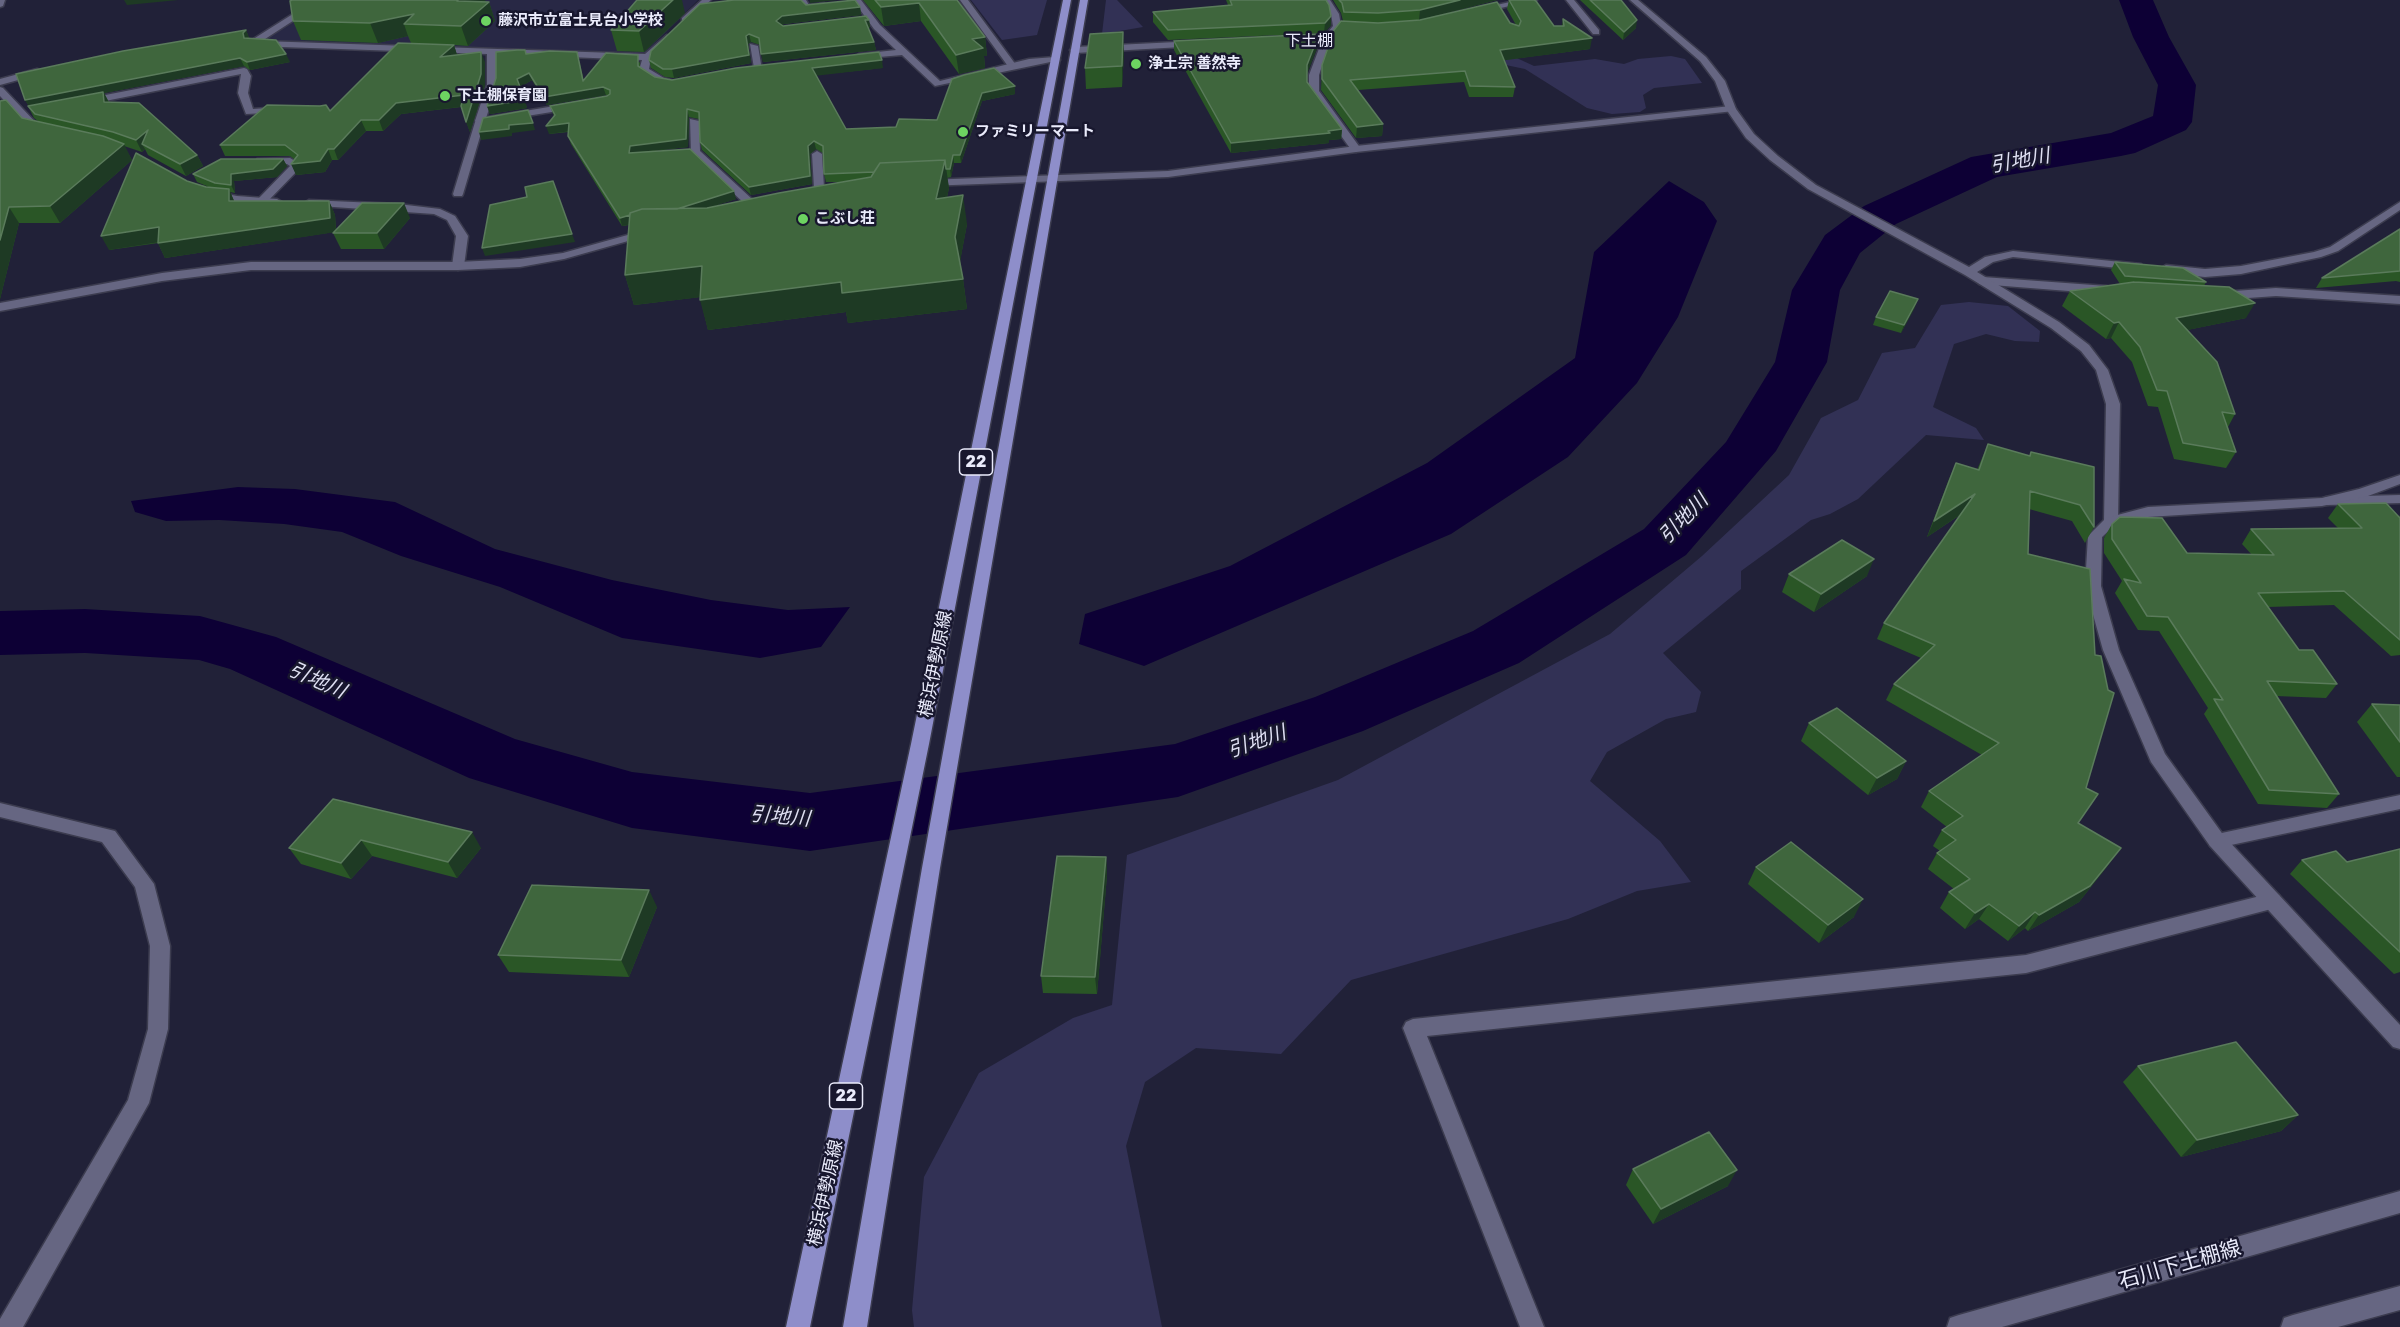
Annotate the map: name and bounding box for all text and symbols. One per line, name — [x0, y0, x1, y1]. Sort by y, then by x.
place label: 藤沢市立富士見台小学校 — [498, 12, 663, 30]
marker: 藤沢市立富士見台小学校 — [479, 14, 493, 28]
district label: 下土棚 — [1285, 31, 1333, 51]
place label: 浄土宗 善然寺 — [1148, 55, 1241, 73]
marker: 浄土宗 善然寺 — [1129, 57, 1143, 71]
place label: 下土棚保育園 — [457, 87, 547, 105]
marker: 下土棚保育園 — [438, 89, 452, 103]
place label: ファミリーマート — [975, 123, 1095, 141]
marker: ファミリーマート — [956, 125, 970, 139]
water label: 引地川 — [1988, 144, 2052, 178]
place label: こぶし荘 — [815, 210, 875, 228]
marker: こぶし荘 — [796, 212, 810, 226]
road number: 22 — [960, 449, 992, 475]
water label: 引地川 — [1655, 489, 1713, 549]
street label: 横浜伊勢原線 — [915, 609, 957, 719]
water label: 引地川 — [285, 658, 349, 704]
water label: 引地川 — [1225, 721, 1289, 763]
water label: 引地川 — [749, 802, 811, 832]
road number: 22 — [830, 1083, 862, 1109]
street label: 横浜伊勢原線 — [804, 1138, 848, 1248]
street label: 石川下土棚線 — [2116, 1236, 2244, 1294]

